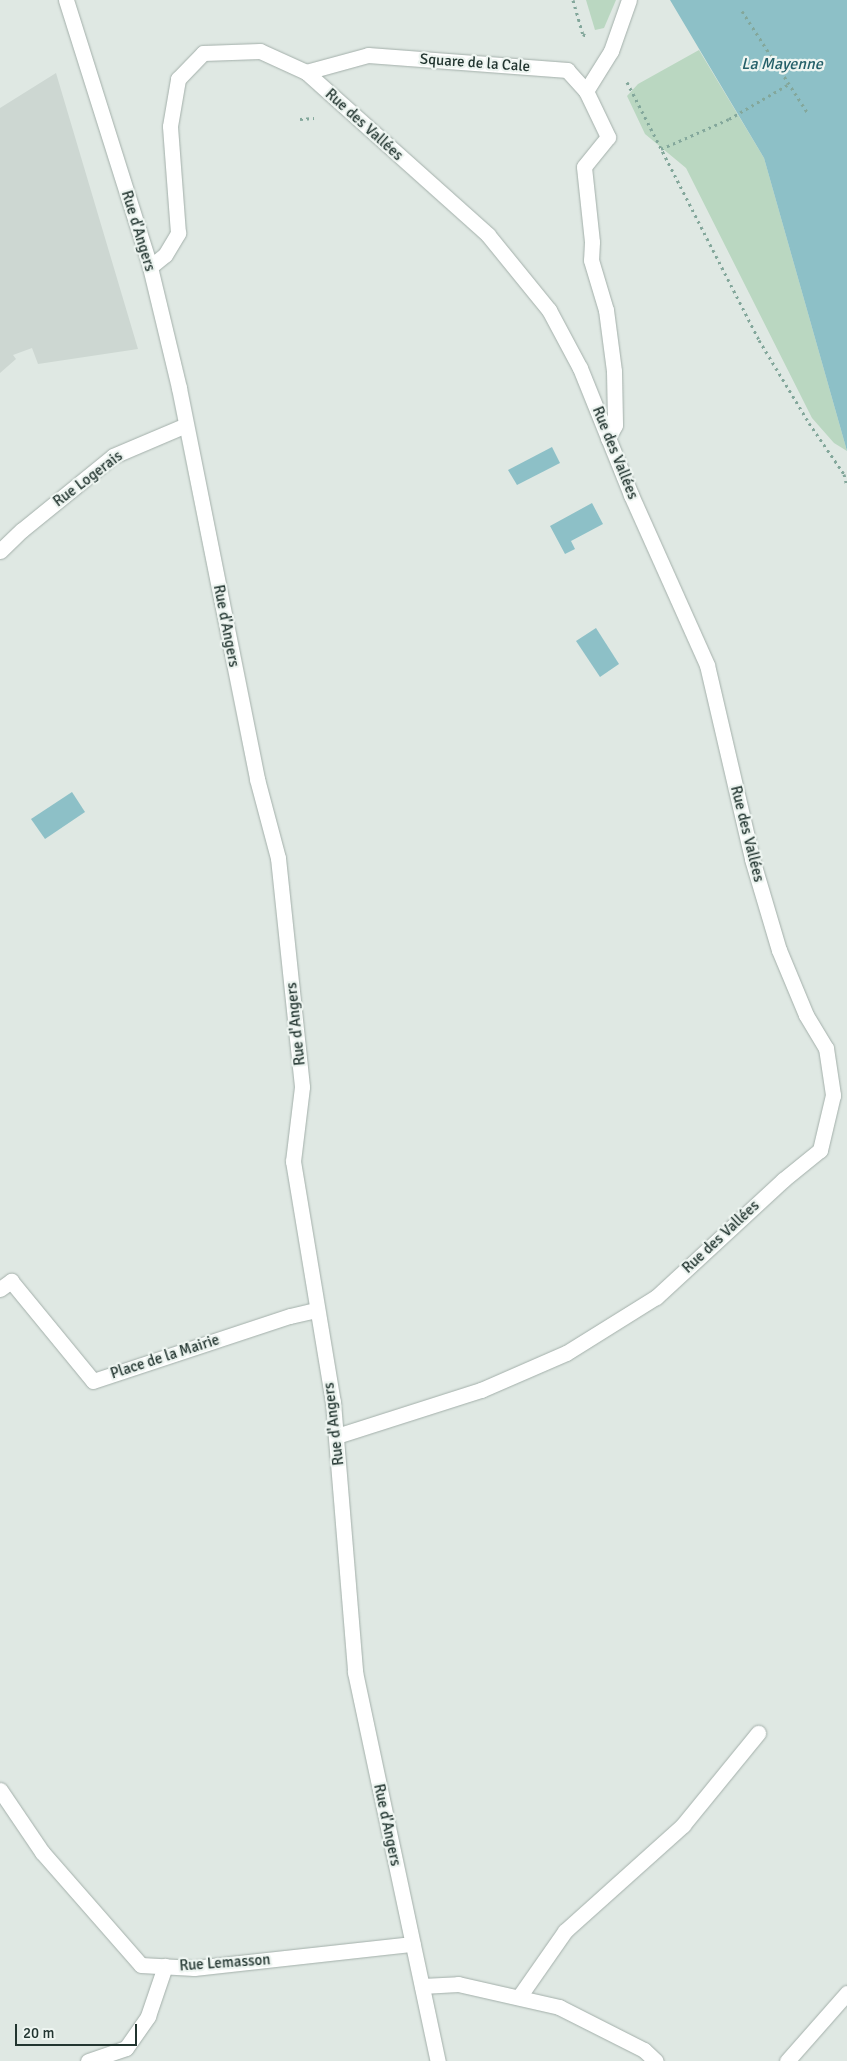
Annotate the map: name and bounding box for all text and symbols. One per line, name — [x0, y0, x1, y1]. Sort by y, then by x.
street label: Square de la Cale — [419, 50, 531, 76]
water label: La Mayenne — [741, 54, 823, 74]
street label: Rue des Vallées — [321, 85, 407, 165]
street label: Rue d'Angers — [117, 188, 159, 274]
street label: Rue des Vallées — [588, 404, 642, 502]
street label: Rue Logerais — [50, 447, 126, 511]
street label: Rue d'Angers — [209, 583, 243, 669]
street label: Rue des Vallées — [726, 784, 768, 884]
street label: Rue d'Angers — [283, 982, 309, 1066]
street label: Rue des Vallées — [679, 1197, 763, 1277]
street label: Place de la Mairie — [108, 1331, 222, 1383]
street label: Rue d'Angers — [320, 1381, 348, 1467]
street label: Rue d'Angers — [370, 1782, 404, 1868]
street label: Rue Lemasson — [179, 1951, 271, 1975]
scale bar — [18, 2014, 140, 2046]
text: 20 m — [23, 2024, 54, 2042]

